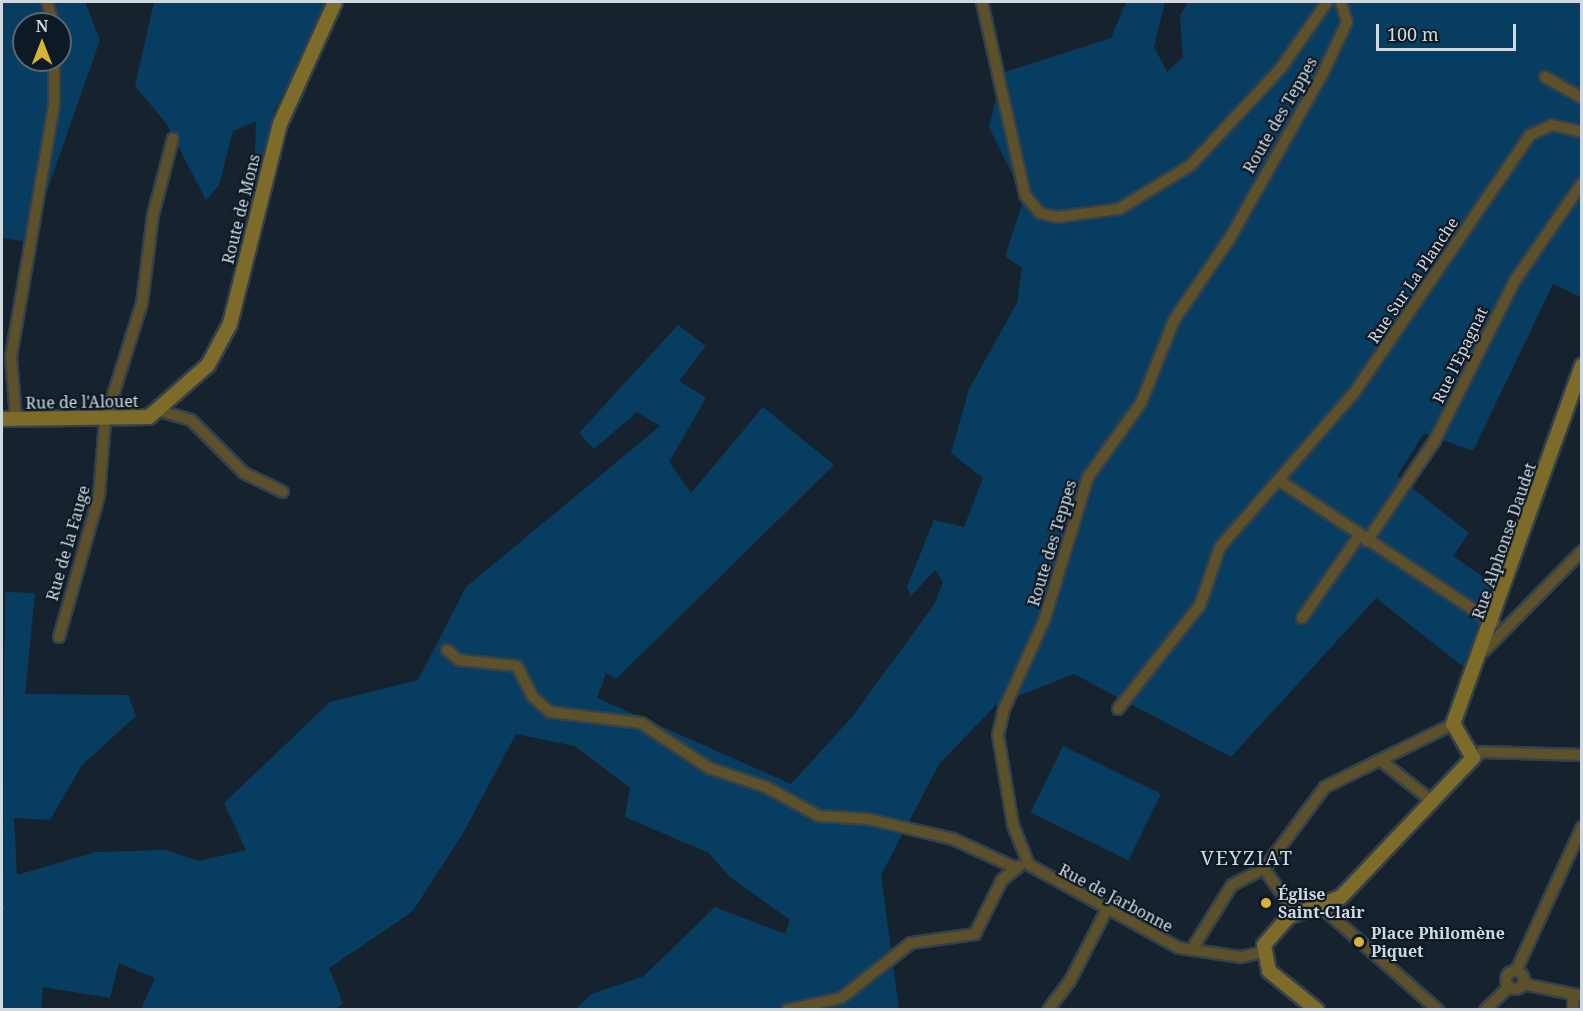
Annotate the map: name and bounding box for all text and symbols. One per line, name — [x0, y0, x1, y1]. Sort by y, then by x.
north arrow — [12, 12, 72, 72]
scale bar — [1379, 12, 1518, 50]
text: N — [36, 15, 48, 37]
text: 100 m — [1387, 22, 1439, 46]
street label: Route des Teppes — [1239, 53, 1321, 177]
street label: Route de Mons — [218, 152, 264, 266]
street label: Rue Sur La Planche — [1364, 213, 1462, 347]
street label: Rue l'Epagnat — [1429, 304, 1491, 406]
street label: Rue de l'Alouet — [25, 391, 139, 413]
street label: Rue Alphonse Daudet — [1468, 460, 1540, 622]
street label: Route des Teppes — [1024, 478, 1080, 608]
street label: Rue de la Fauge — [42, 483, 94, 603]
district label: VEYZIAT — [1201, 845, 1293, 869]
street label: Rue de Jarbonne — [1056, 860, 1176, 936]
place label: Église Saint-Clair — [1278, 884, 1365, 922]
marker: Église Saint-Clair — [1259, 896, 1273, 910]
place label: Place Philomène Piquet — [1371, 923, 1505, 961]
marker: Place Philomène Piquet — [1352, 935, 1366, 949]

